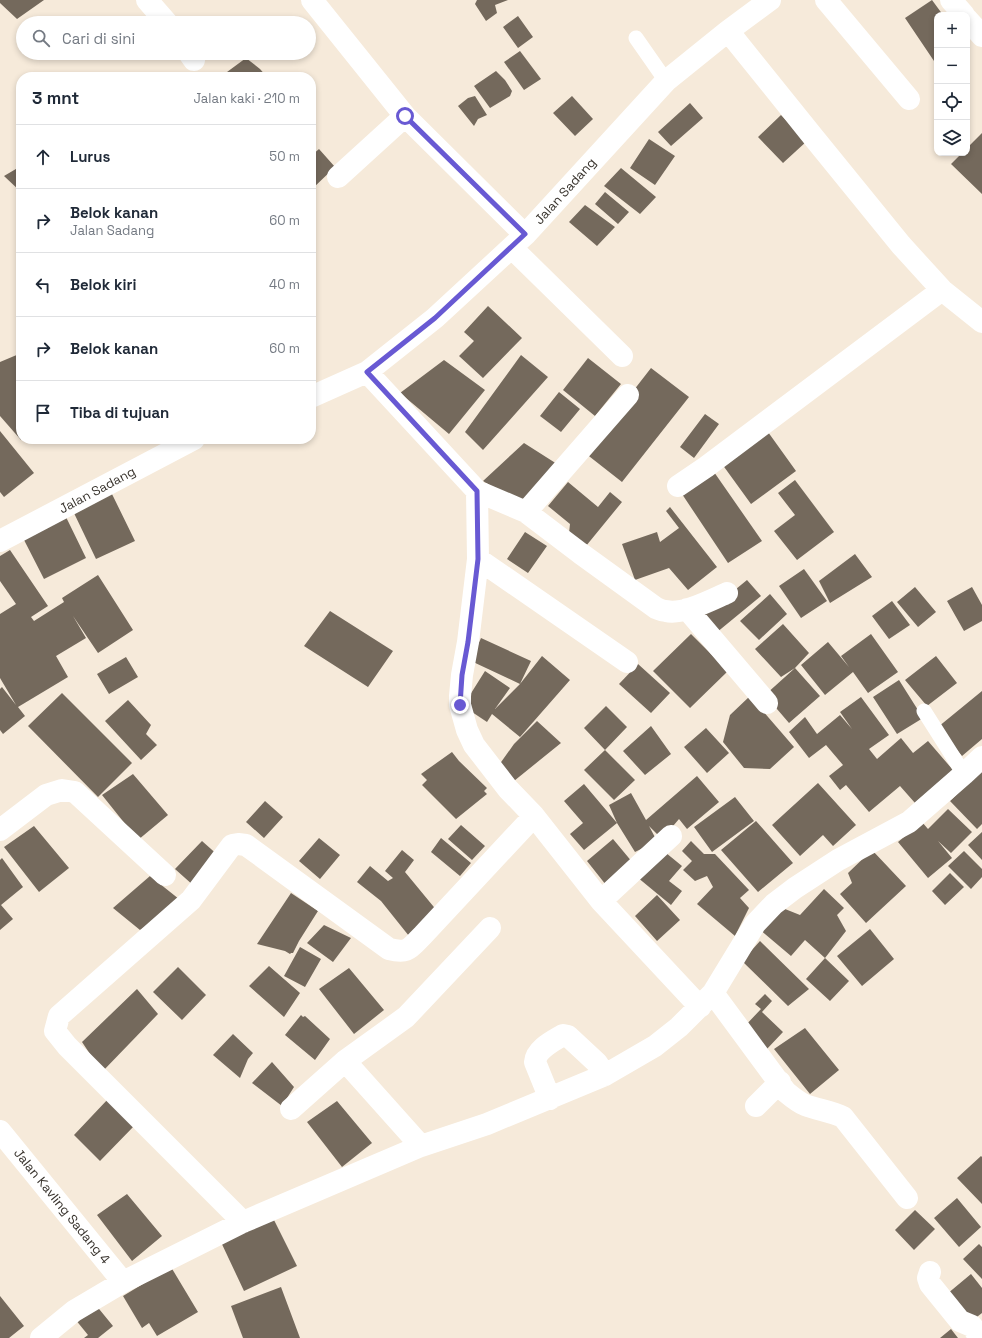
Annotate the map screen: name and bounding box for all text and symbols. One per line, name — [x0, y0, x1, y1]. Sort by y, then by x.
map controls — [934, 12, 970, 156]
button: + — [934, 12, 970, 48]
search box — [16, 16, 316, 60]
icon: search — [30, 27, 52, 49]
text: Cari di sini — [62, 29, 135, 48]
button: − — [934, 48, 970, 84]
button: locate — [934, 84, 970, 120]
text: 3 mnt — [32, 87, 79, 109]
text: Jalan kaki · 210 m — [193, 90, 300, 107]
route start — [396, 107, 414, 125]
button: layers — [934, 120, 970, 156]
icon: ahead — [32, 146, 54, 168]
text: Lurus — [70, 147, 110, 166]
text: 50 m — [269, 148, 300, 165]
street label: Jalan Sadang — [530, 154, 600, 228]
text: Belok kanan — [70, 203, 158, 222]
icon: right — [32, 210, 54, 232]
text: 60 m — [269, 212, 300, 229]
text: Jalan Sadang — [70, 222, 154, 239]
icon: left — [32, 274, 54, 296]
text: Belok kiri — [70, 275, 136, 294]
text: 40 m — [269, 276, 300, 293]
icon: right — [32, 338, 54, 360]
text: Belok kanan — [70, 339, 158, 358]
text: 60 m — [269, 340, 300, 357]
icon: arrive — [32, 402, 54, 424]
text: Tiba di tujuan — [70, 403, 169, 422]
street label: Jalan Sadang — [56, 463, 138, 517]
route end — [451, 696, 469, 714]
street label: Jalan Kavling Sadang 4 — [10, 1145, 114, 1267]

